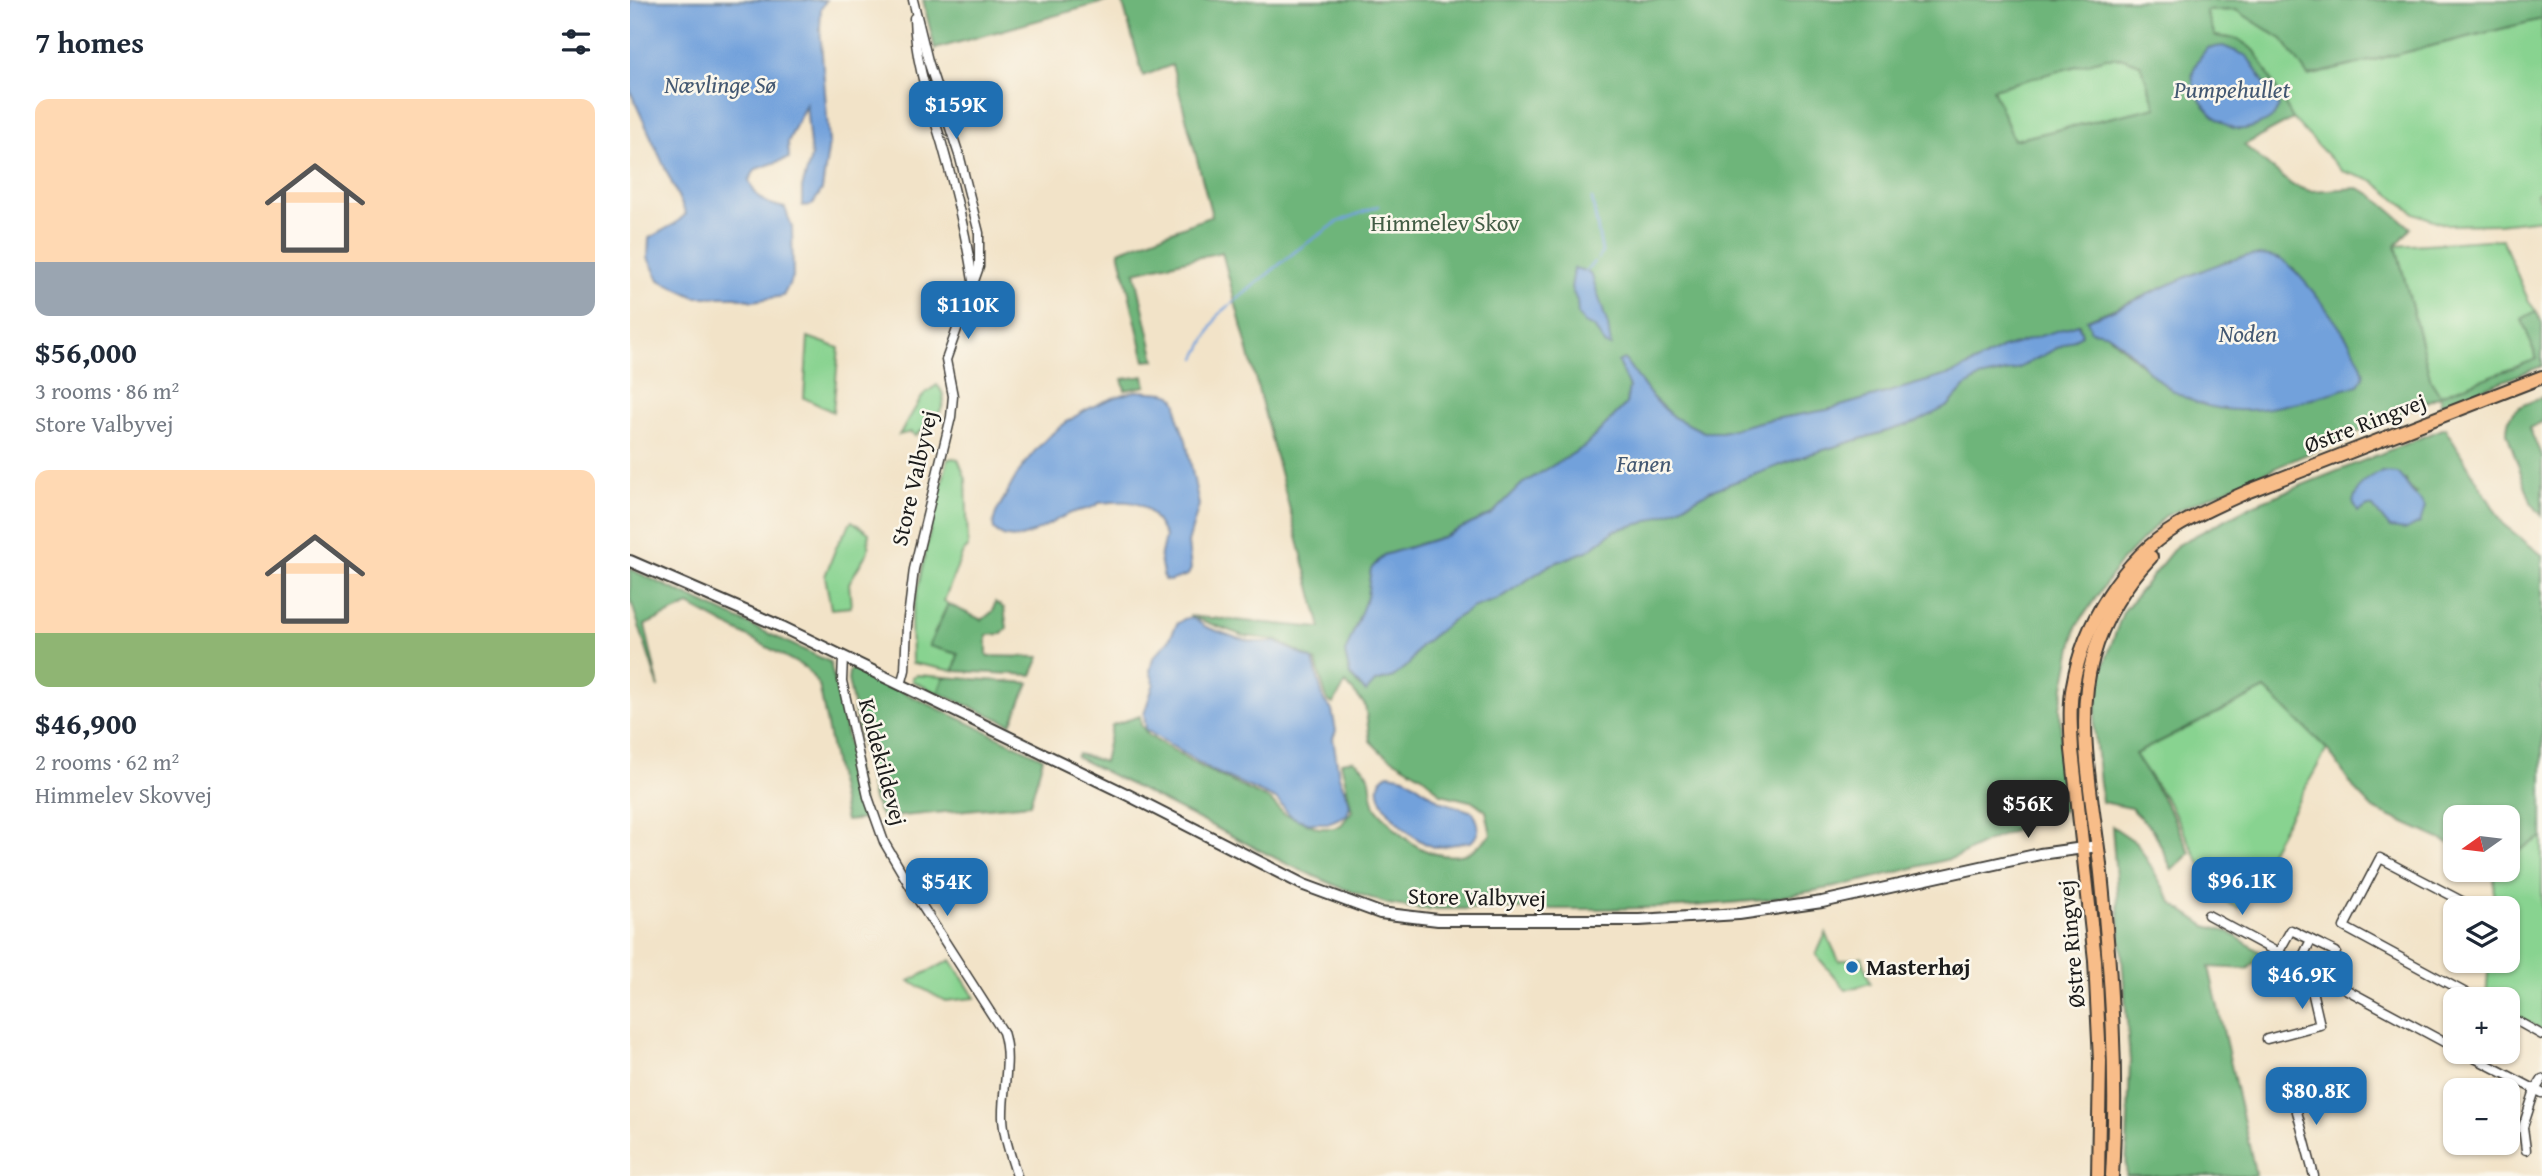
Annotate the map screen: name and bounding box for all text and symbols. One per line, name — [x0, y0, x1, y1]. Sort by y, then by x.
text: 7 homes — [35, 20, 144, 64]
icon: filters — [557, 23, 595, 61]
water label: Nævlinge Sø — [663, 67, 777, 102]
water label: Pumpehullet — [2173, 72, 2291, 107]
pin: $159K — [907, 82, 1005, 141]
text: $159K — [925, 87, 987, 120]
icon: home — [252, 145, 378, 271]
park label: Himmelev Skov — [1370, 206, 1520, 239]
pin: $110K — [919, 282, 1017, 341]
text: $110K — [937, 287, 999, 320]
water label: Noden — [2218, 316, 2277, 351]
text: $56,000 — [35, 330, 137, 374]
text: 3 rooms · 86 m² — [35, 374, 179, 407]
street label: Østre Ringvej — [2299, 384, 2431, 461]
text: Store Valbyvej — [35, 407, 173, 440]
street label: Store Valbyvej — [882, 407, 945, 549]
water label: Fanen — [1616, 446, 1671, 481]
icon: home — [252, 516, 378, 642]
street label: Koldekildevej — [851, 695, 916, 829]
text: $46,900 — [35, 701, 137, 745]
text: 2 rooms · 62 m² — [35, 745, 179, 778]
text: Himmelev Skovvej — [35, 778, 212, 811]
pin: $56K — [1987, 780, 2069, 840]
text: $56K — [2003, 786, 2053, 819]
north arrow — [2443, 805, 2520, 882]
map controls — [2443, 805, 2520, 1155]
pin: $54K — [906, 858, 988, 918]
pin: $96.1K — [2185, 858, 2299, 917]
text: $96.1K — [2208, 863, 2276, 896]
text: $54K — [922, 864, 972, 897]
street label: Store Valbyvej — [1408, 879, 1546, 914]
street label: Østre Ringvej — [2048, 879, 2093, 1009]
button: layers — [2443, 896, 2520, 973]
place label: Masterhøj — [1866, 950, 1971, 983]
pin: $46.9K — [2245, 951, 2359, 1011]
text: $46.9K — [2268, 957, 2336, 990]
marker: Masterhøj — [1844, 959, 1860, 975]
button: + — [2443, 987, 2520, 1064]
pin: $80.8K — [2259, 1068, 2373, 1127]
text: $80.8K — [2282, 1073, 2350, 1106]
button: − — [2443, 1078, 2520, 1155]

